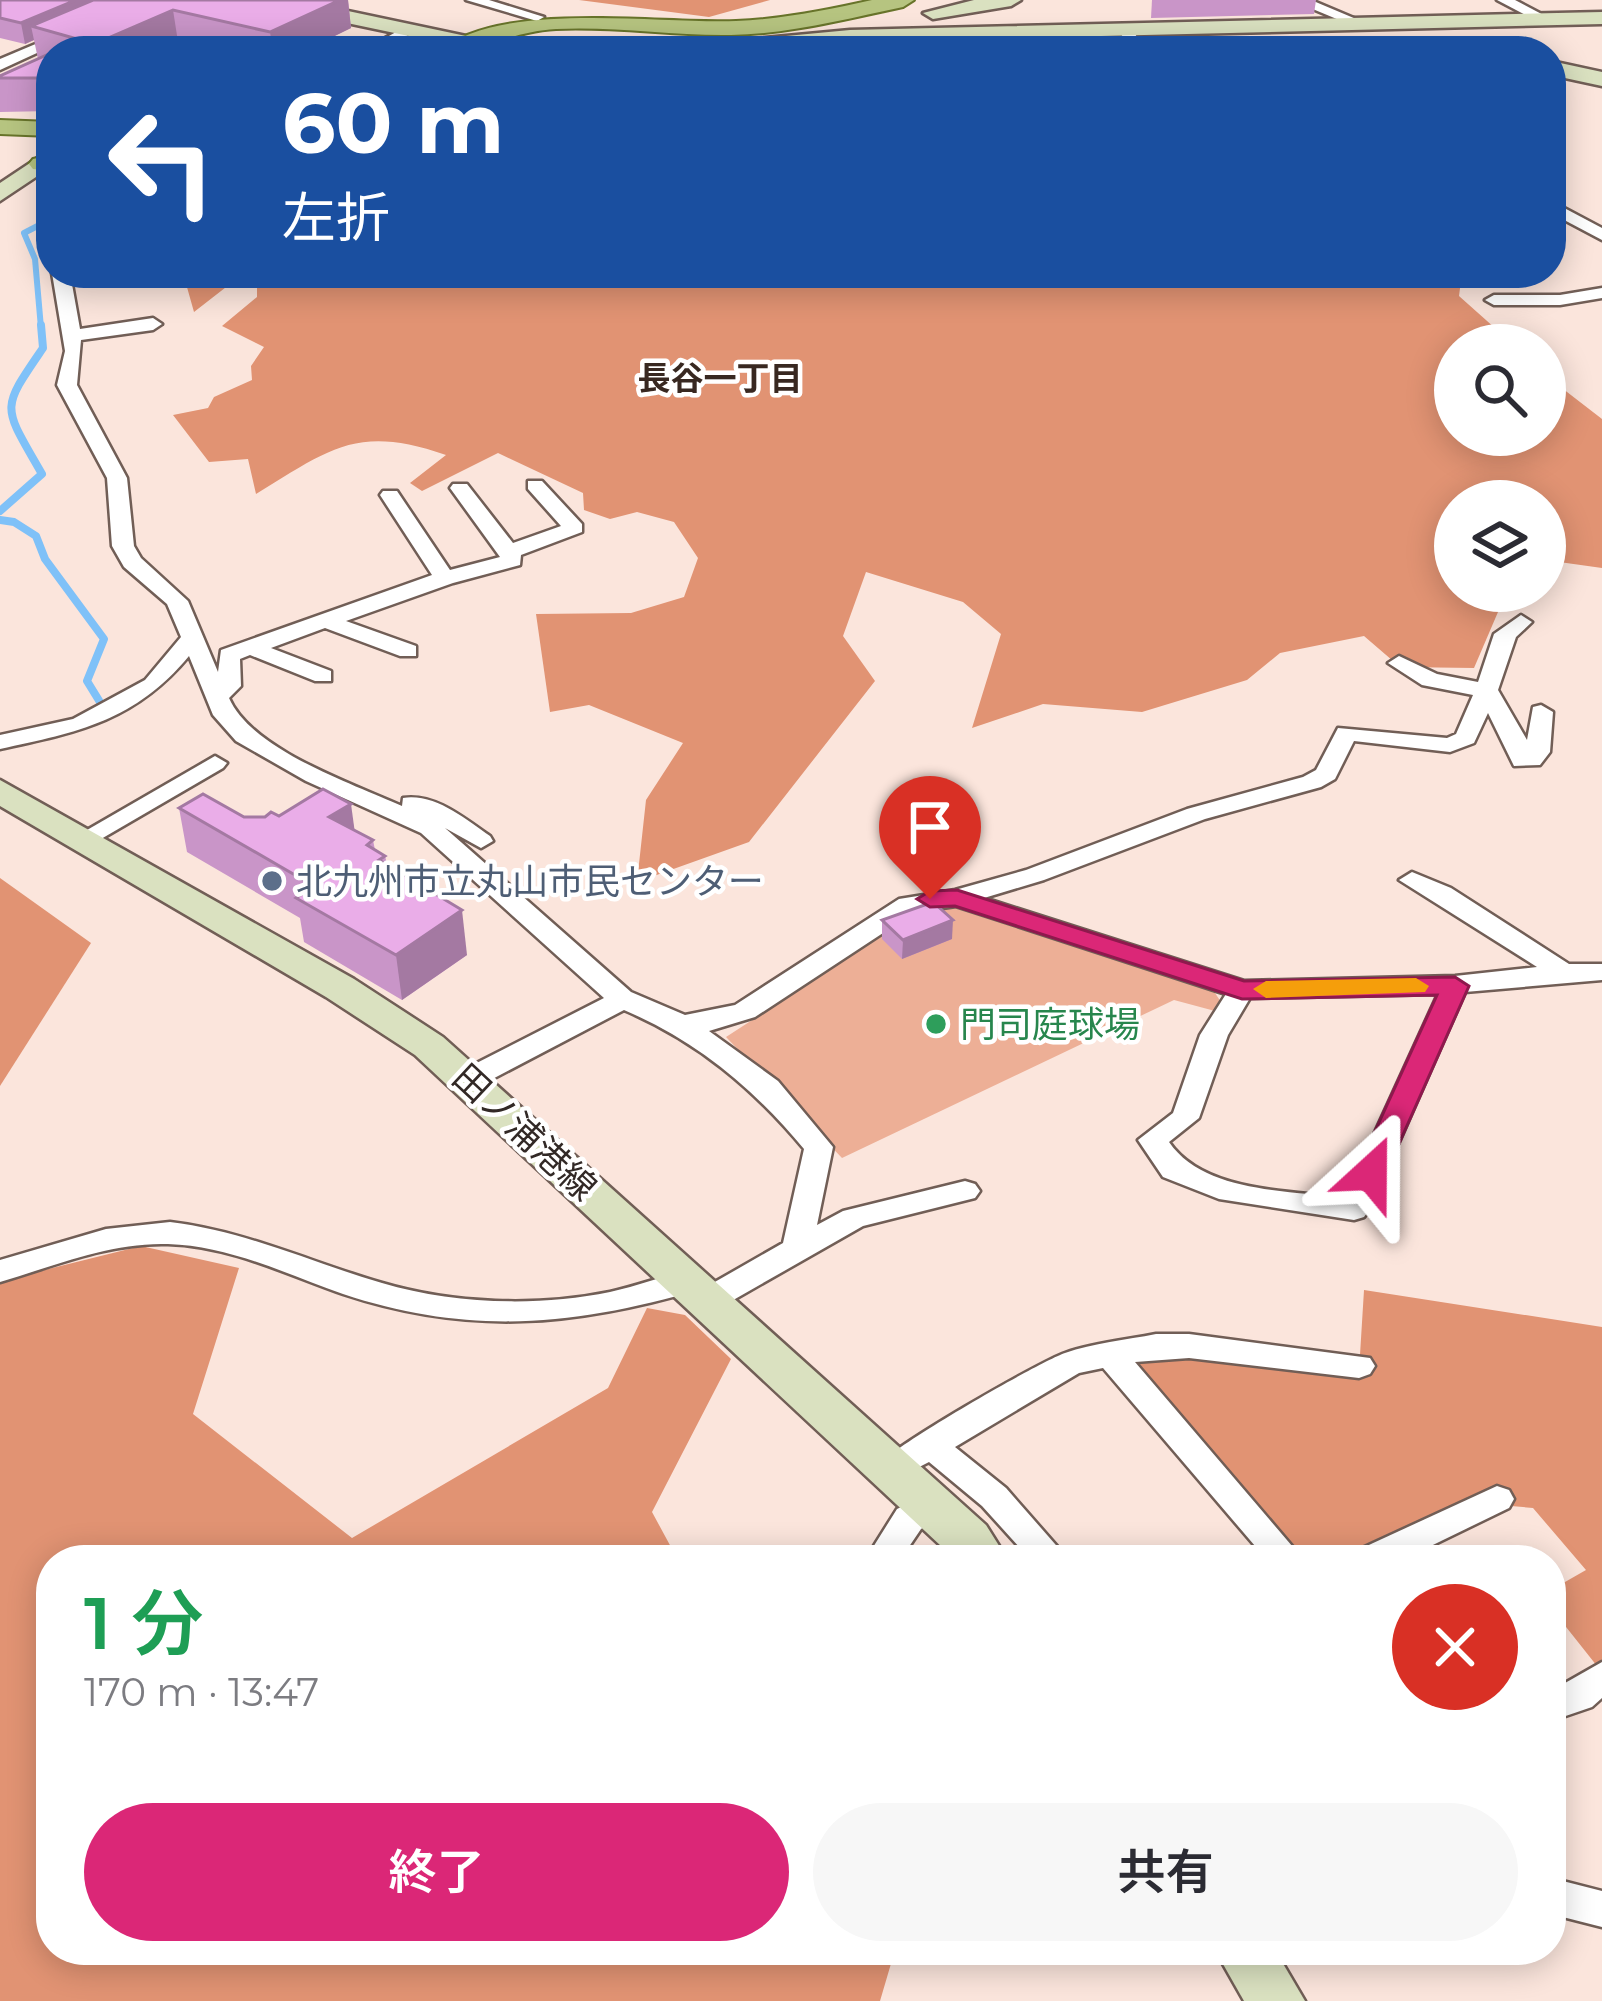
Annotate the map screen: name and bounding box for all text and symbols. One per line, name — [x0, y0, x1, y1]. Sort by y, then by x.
text: 60 m — [282, 72, 504, 174]
icon: left — [84, 84, 240, 240]
text: 左折 — [282, 185, 390, 251]
map controls — [1434, 324, 1566, 612]
button: search — [1434, 324, 1566, 456]
district label: 長谷一丁目 — [638, 358, 803, 398]
button: layers — [1434, 480, 1566, 612]
pin — [879, 776, 981, 899]
icon: arrive — [897, 794, 963, 860]
place label: 北九州市立丸山市民センター — [296, 859, 764, 903]
marker: 北九州市立丸山市民センター — [259, 868, 285, 894]
place label: 門司庭球場 — [960, 1002, 1140, 1046]
marker: 門司庭球場 — [923, 1011, 949, 1037]
street label: 田ノ浦港線 — [444, 1055, 606, 1209]
position arrow — [1308, 1110, 1434, 1236]
text: 1 分 — [84, 1579, 203, 1667]
button: close — [1392, 1584, 1518, 1710]
text: 170 m · 13:47 — [84, 1668, 319, 1716]
button: 終了 — [84, 1803, 789, 1941]
button: 共有 — [813, 1803, 1518, 1941]

